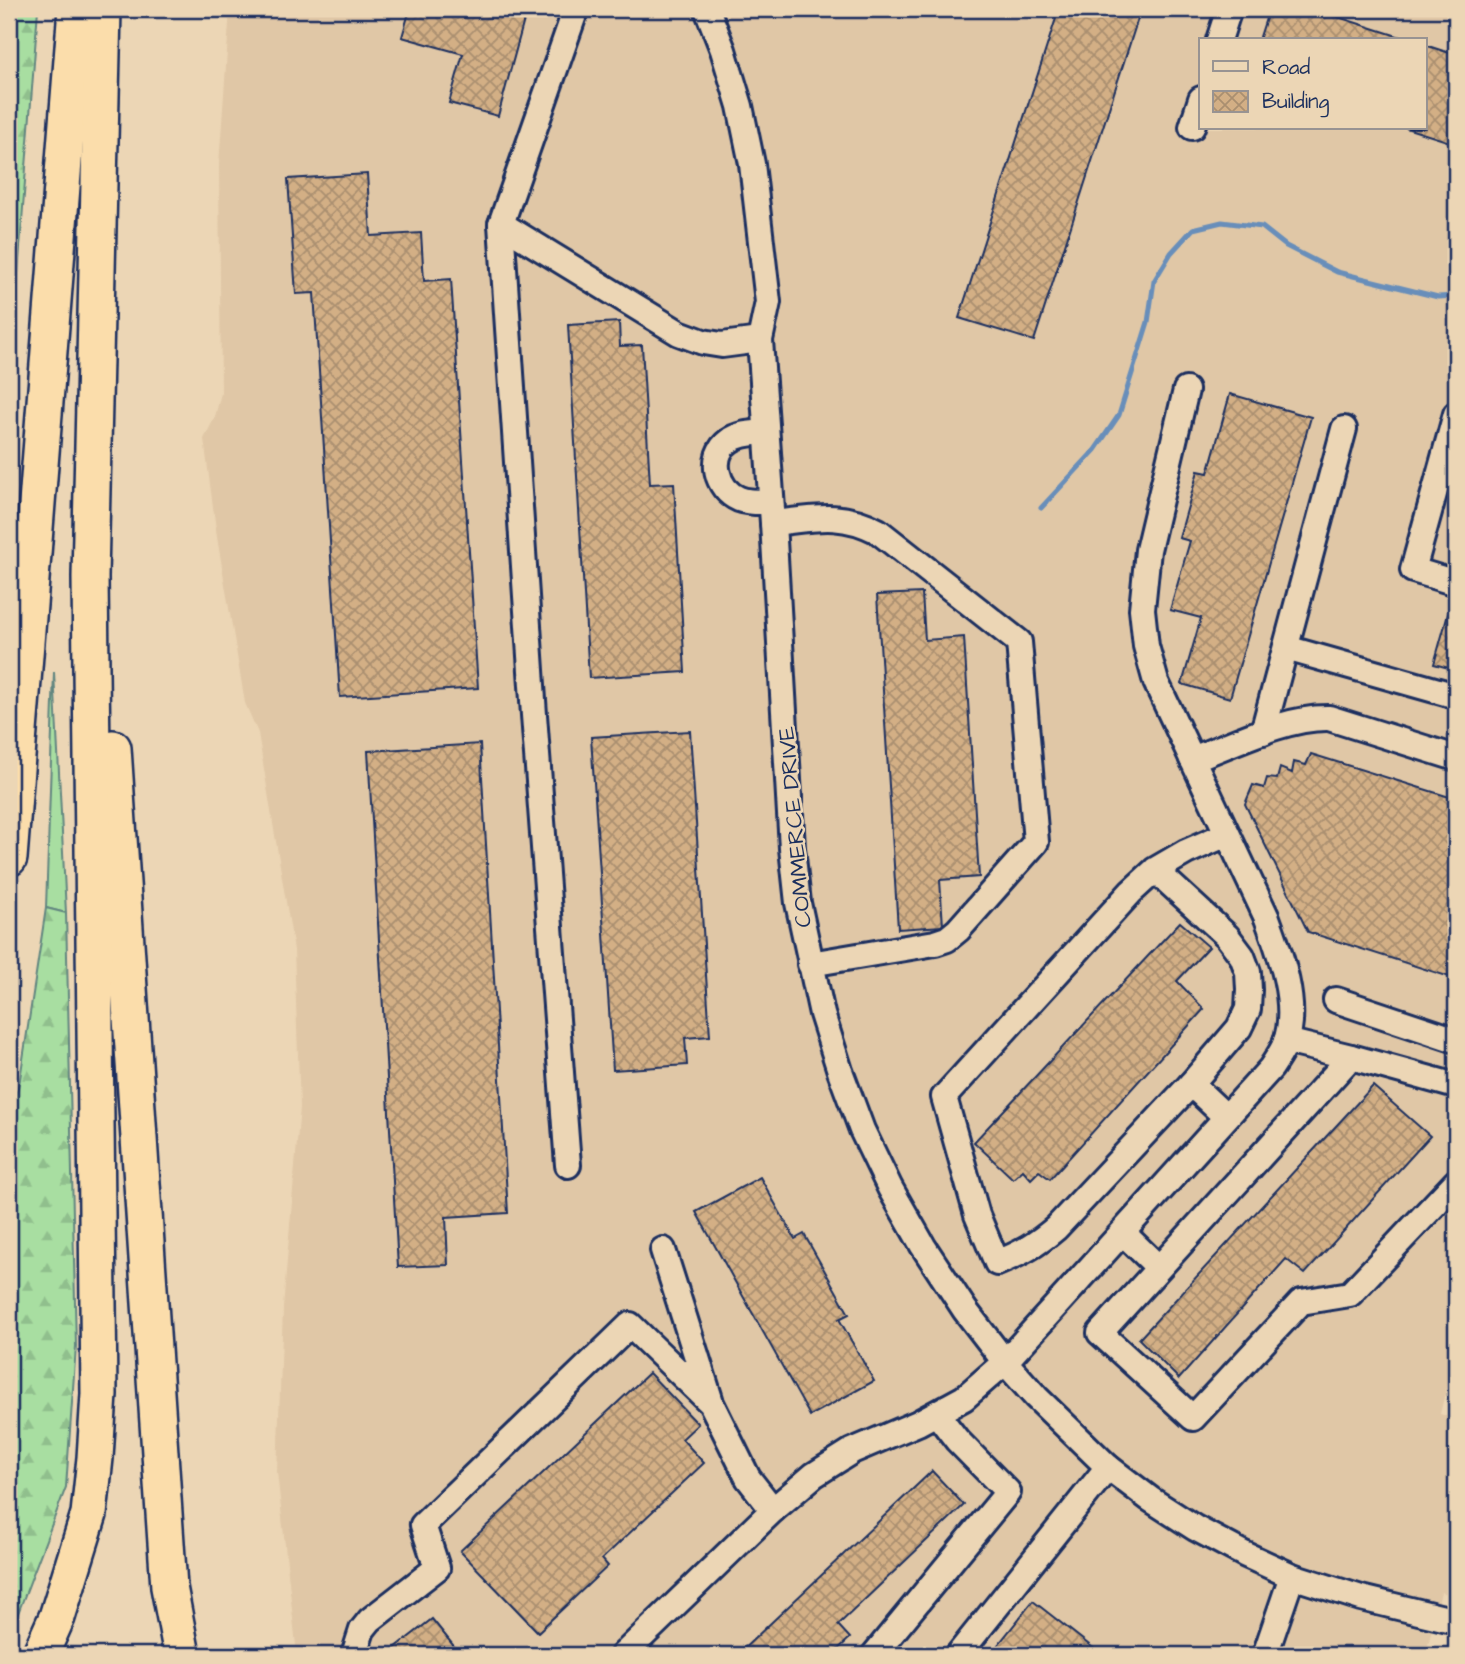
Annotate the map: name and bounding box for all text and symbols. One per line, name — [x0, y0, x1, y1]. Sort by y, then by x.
legend — [1199, 38, 1426, 130]
text: Road — [1262, 53, 1310, 82]
text: Building — [1262, 87, 1330, 118]
street label: COMMERCE DRIVE — [770, 725, 820, 929]

